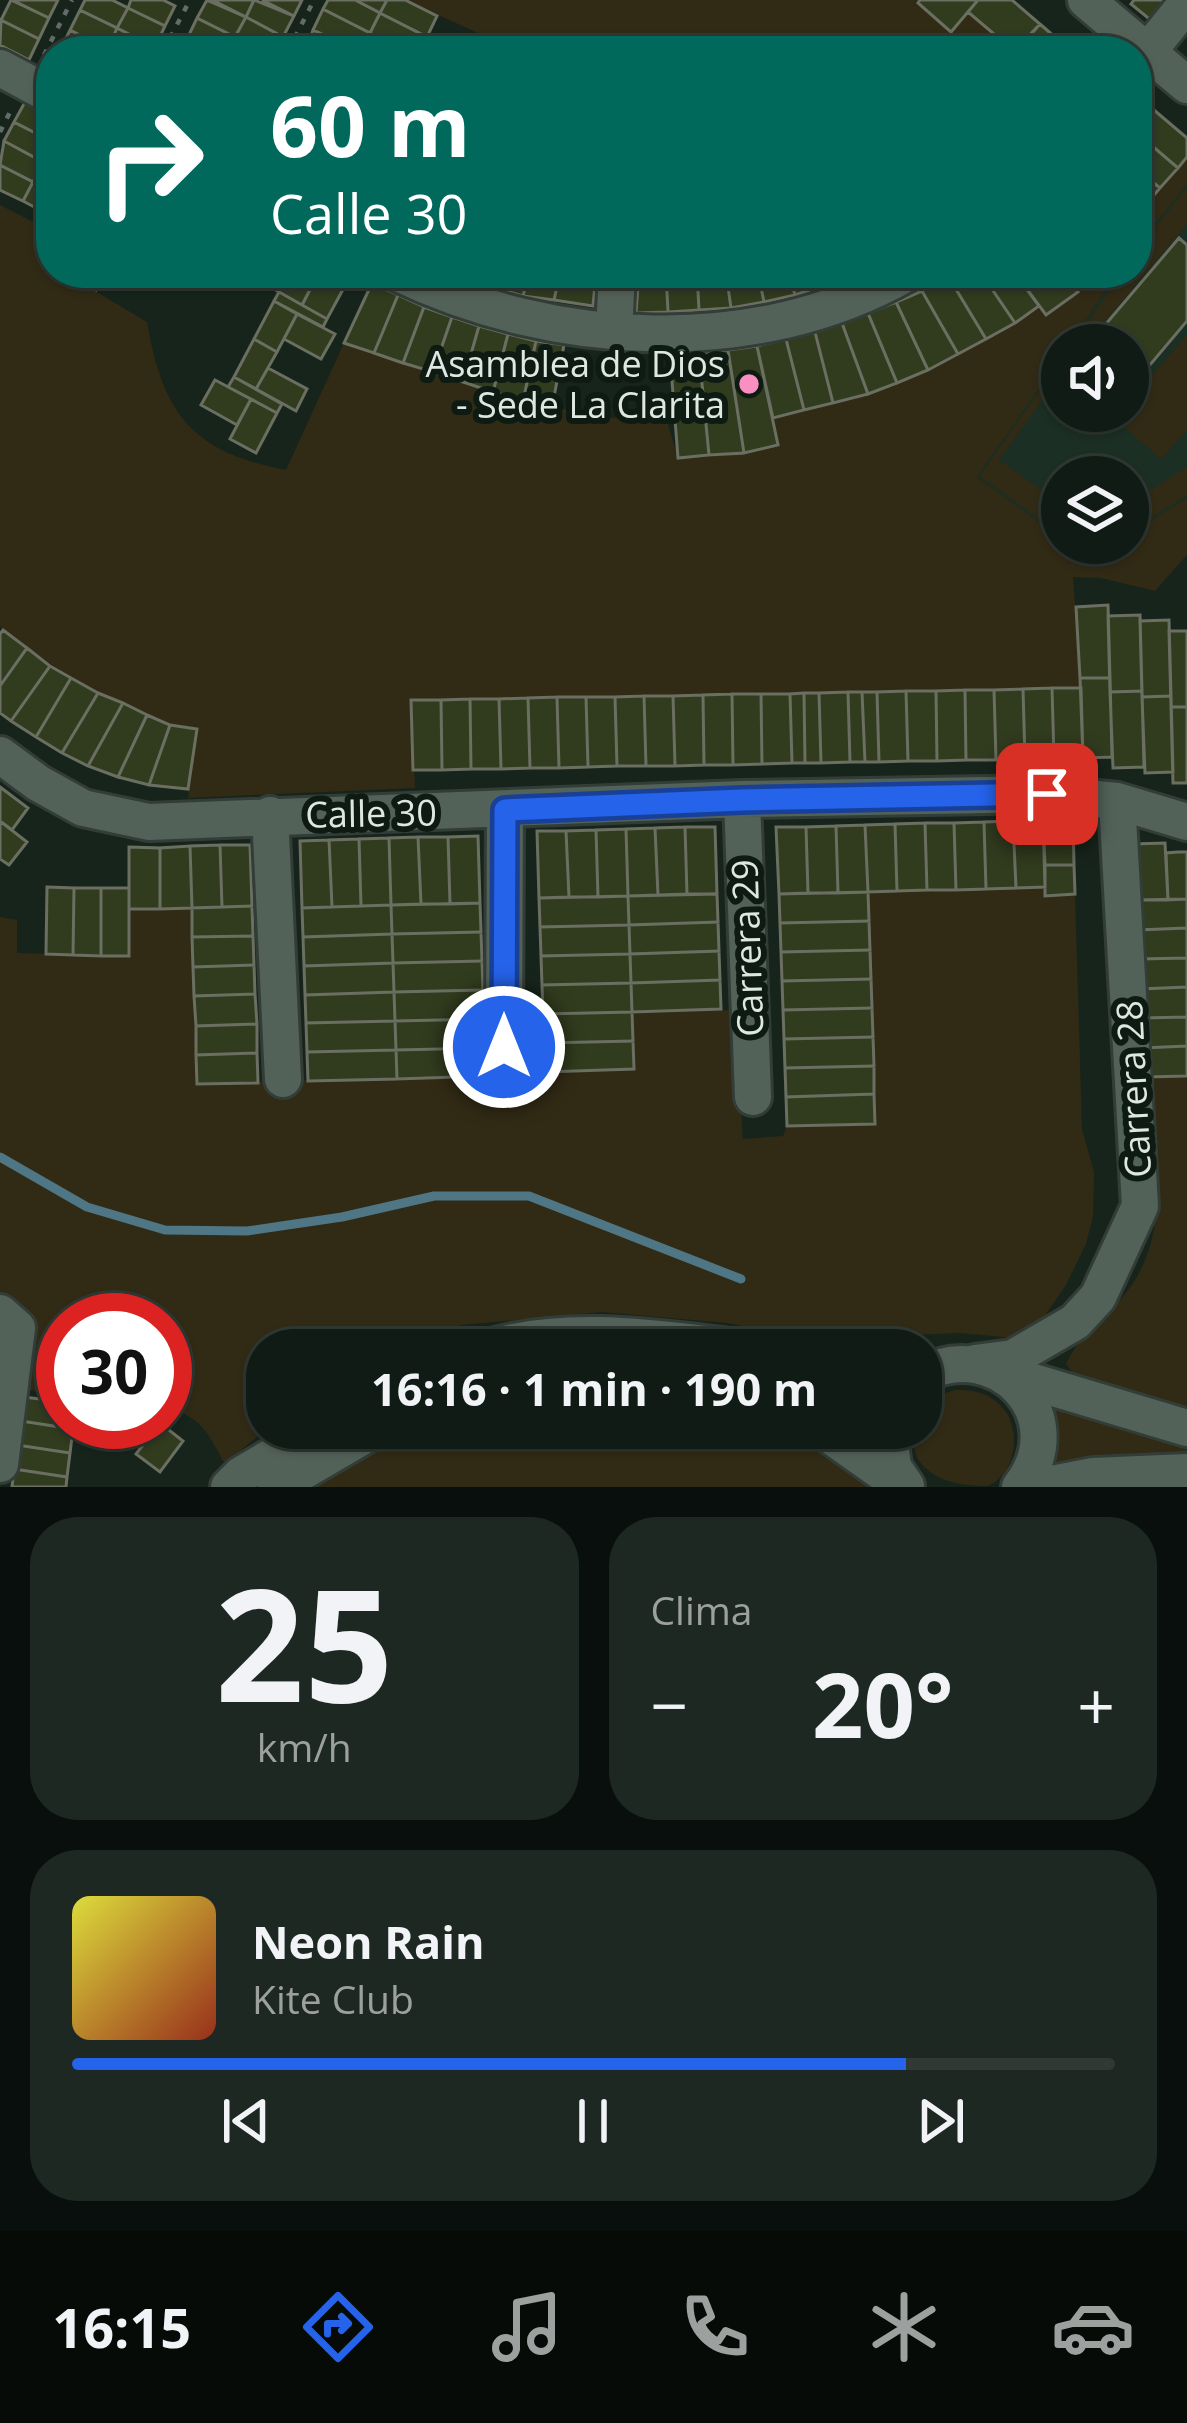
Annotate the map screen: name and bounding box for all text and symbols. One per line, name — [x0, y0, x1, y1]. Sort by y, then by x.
text: 60 m — [270, 67, 470, 182]
icon: right — [72, 84, 228, 240]
text: Calle 30 — [270, 176, 467, 250]
map controls — [1041, 324, 1149, 564]
button: sound — [1041, 324, 1149, 432]
place label: Asamblea de Dios - Sede La Clarita — [425, 339, 725, 429]
marker: Asamblea de Dios - Sede La Clarita — [736, 371, 762, 397]
button: layers — [1041, 456, 1149, 564]
pin — [996, 743, 1098, 845]
icon: arrive — [1014, 761, 1080, 827]
street label: Calle 30 — [305, 787, 437, 839]
street label: Carrera 29 — [719, 858, 775, 1038]
position arrow — [441, 984, 567, 1110]
street label: Carrera 28 — [1104, 999, 1162, 1179]
speed limit sign: 30 — [36, 1293, 192, 1449]
text: 16:16 · 1 min · 190 m — [371, 1358, 817, 1419]
text: 25 — [215, 1535, 393, 1748]
text: Clima — [651, 1583, 753, 1636]
text: 20° — [812, 1642, 953, 1764]
text: − — [651, 1659, 688, 1749]
text: + — [1077, 1659, 1115, 1749]
text: km/h — [257, 1720, 352, 1773]
text: Neon Rain — [252, 1911, 485, 1972]
text: Kite Club — [252, 1972, 414, 2025]
icon: previous — [213, 2088, 279, 2154]
icon: pause — [560, 2088, 626, 2154]
icon: next — [908, 2088, 974, 2154]
icon: directions — [296, 2285, 380, 2369]
icon: music — [485, 2285, 569, 2369]
icon: phone — [673, 2285, 757, 2369]
icon: climate — [862, 2285, 946, 2369]
icon: car — [1051, 2285, 1135, 2369]
text: 16:15 — [52, 2290, 191, 2364]

